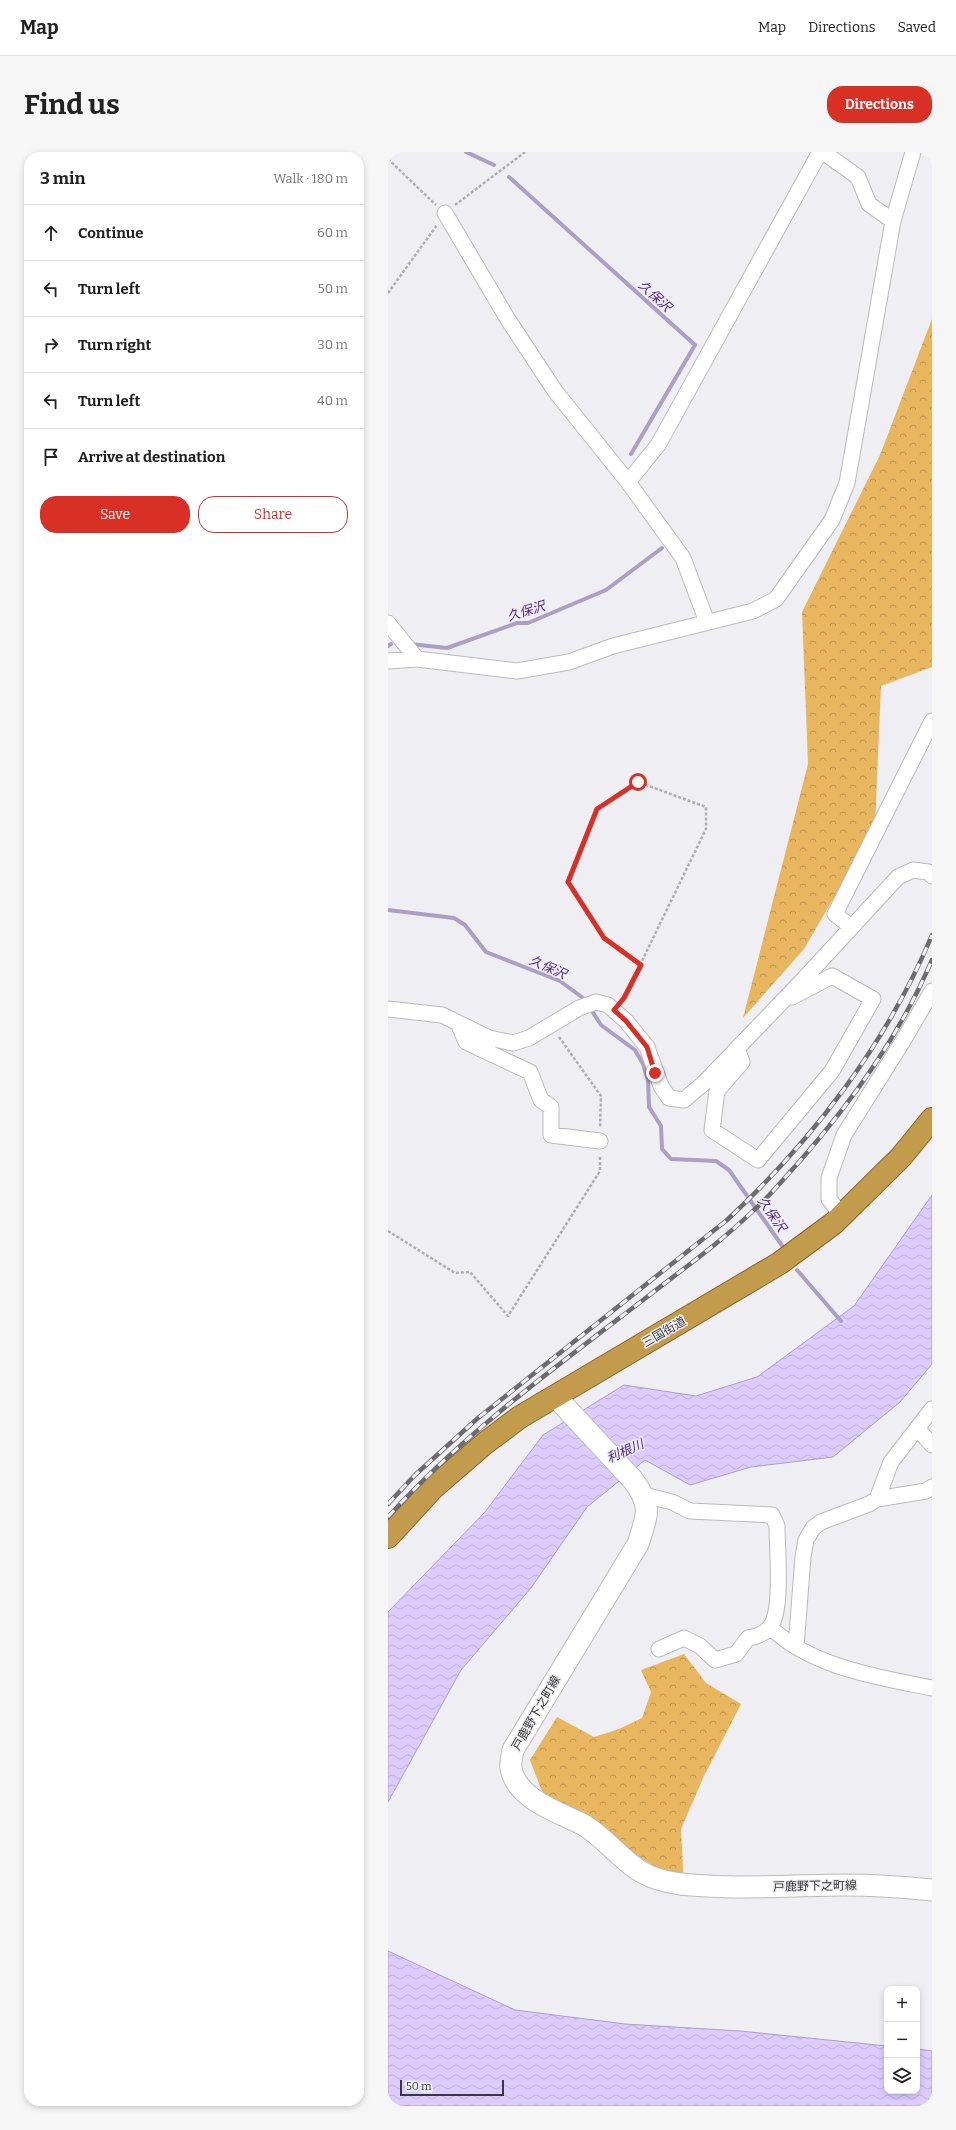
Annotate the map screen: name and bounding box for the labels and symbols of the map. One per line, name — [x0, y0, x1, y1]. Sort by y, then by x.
water label: 久保沢 — [635, 277, 676, 316]
water label: 久保沢 — [505, 598, 549, 624]
route start — [629, 773, 647, 791]
water label: 久保沢 — [527, 952, 571, 983]
route end — [646, 1064, 664, 1082]
water label: 久保沢 — [755, 1194, 790, 1236]
street label: 三国街道 — [640, 1314, 688, 1350]
water label: 利根川 — [604, 1435, 648, 1466]
street label: 戸鹿野下之町線 — [509, 1673, 563, 1753]
street label: 戸鹿野下之町線 — [773, 1878, 857, 1894]
scale bar — [400, 2078, 504, 2097]

